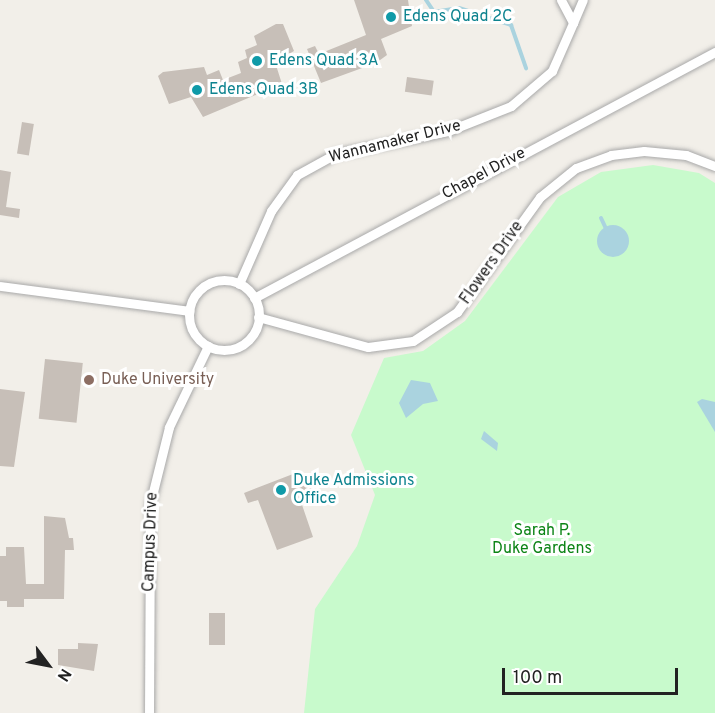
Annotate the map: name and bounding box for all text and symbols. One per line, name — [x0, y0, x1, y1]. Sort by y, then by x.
place label: Edens Quad 2C — [403, 7, 512, 27]
marker: Edens Quad 2C — [384, 10, 398, 24]
place label: Edens Quad 3A — [269, 51, 379, 71]
marker: Edens Quad 3A — [250, 54, 264, 68]
place label: Edens Quad 3B — [209, 80, 318, 100]
marker: Edens Quad 3B — [190, 83, 204, 97]
street label: Wannamaker Drive — [327, 116, 463, 168]
street label: Chapel Drive — [439, 144, 529, 204]
street label: Flowers Drive — [456, 218, 528, 308]
place label: Duke University — [101, 370, 214, 390]
marker: Duke University — [82, 373, 96, 387]
place label: Duke Admissions Office — [293, 471, 415, 509]
marker: Duke Admissions Office — [274, 483, 288, 497]
street label: Campus Drive — [140, 492, 162, 592]
park label: Sarah P. Duke Gardens — [492, 521, 592, 559]
north arrow — [18, 635, 78, 695]
scale bar — [505, 656, 680, 694]
text: N — [52, 664, 75, 685]
text: 100 m — [513, 667, 562, 690]

